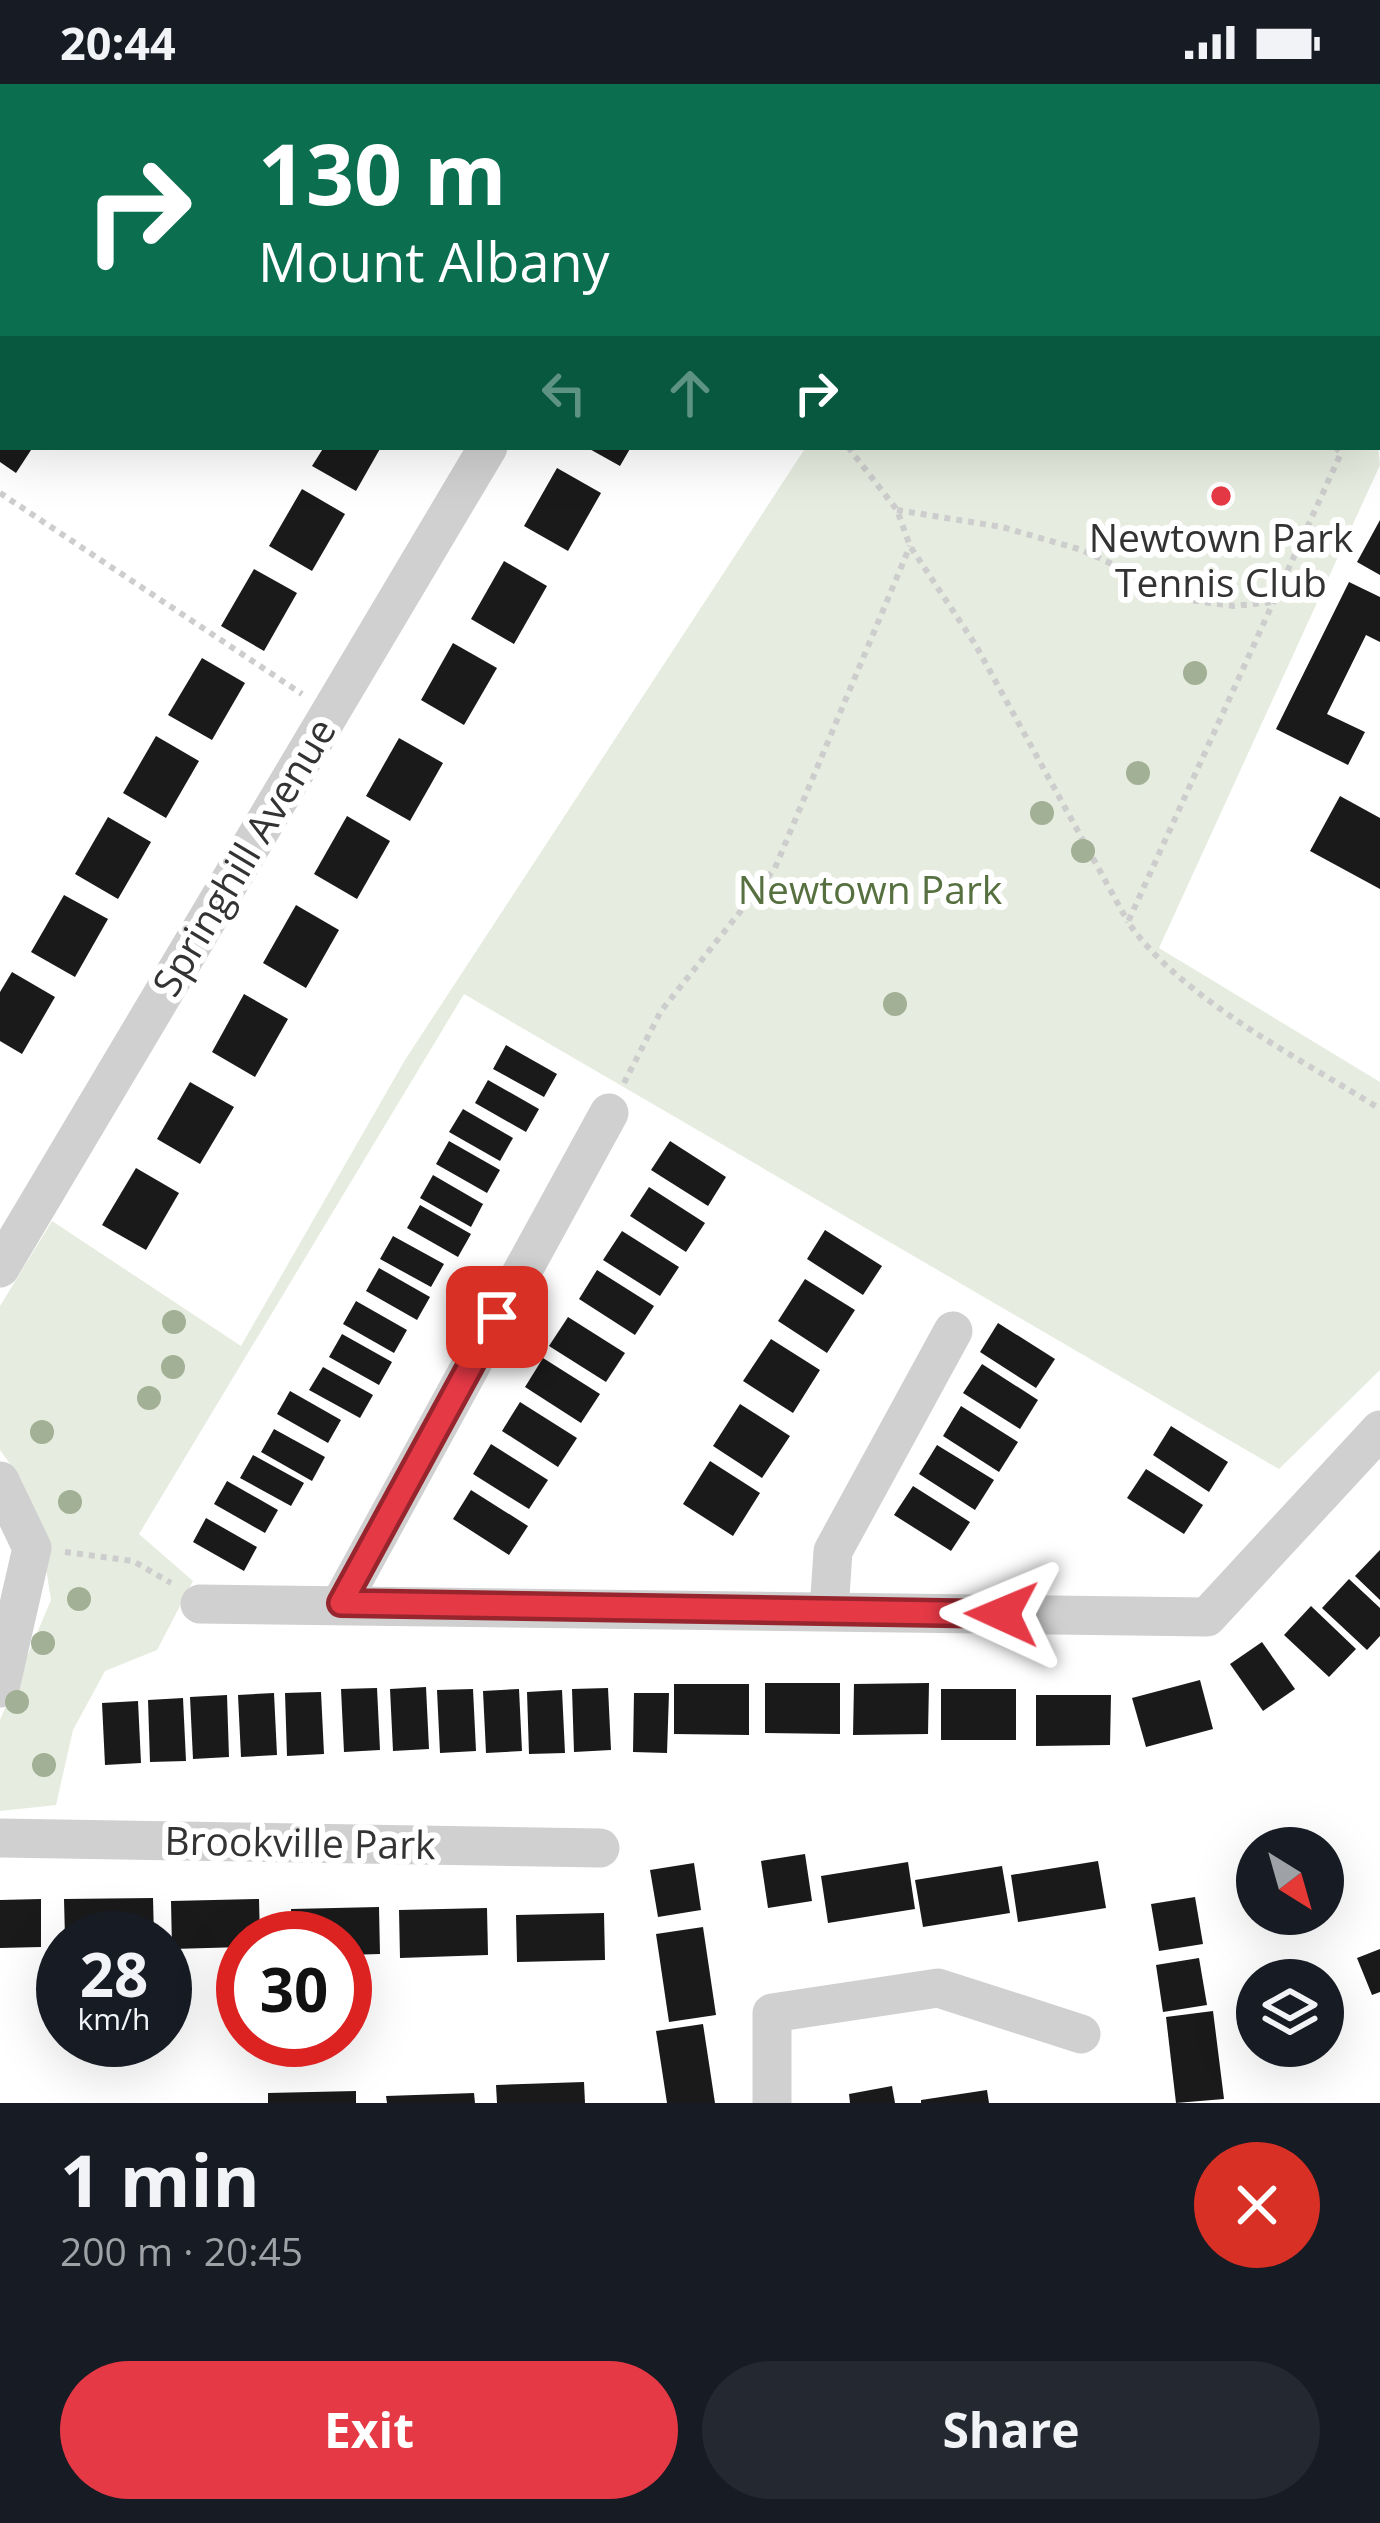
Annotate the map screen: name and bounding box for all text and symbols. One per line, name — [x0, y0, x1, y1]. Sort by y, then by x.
text: 20:44 — [60, 12, 176, 73]
text: 130 m — [258, 115, 506, 230]
icon: right — [60, 132, 216, 288]
text: Mount Albany — [258, 224, 610, 298]
icon: left — [531, 360, 597, 426]
icon: ahead — [657, 360, 723, 426]
icon: right — [783, 360, 849, 426]
marker: Newtown Park Tennis Club — [1208, 483, 1234, 509]
place label: Newtown Park Tennis Club — [1089, 510, 1354, 608]
street label: Springhill Avenue — [139, 707, 347, 1005]
park label: Newtown Park — [738, 862, 1003, 915]
pin — [446, 1266, 548, 1368]
icon: arrive — [464, 1284, 530, 1350]
position arrow — [939, 1551, 1065, 1677]
street label: Brookville Park — [164, 1813, 437, 1870]
north arrow — [1236, 1827, 1344, 1935]
map controls — [1236, 1827, 1344, 2067]
speed limit sign: 30 — [216, 1911, 372, 2067]
text: 28 — [80, 1933, 148, 2015]
button: layers — [1236, 1959, 1344, 2067]
text: km/h — [78, 1998, 150, 2039]
text: 1 min — [60, 2130, 260, 2228]
button: close — [1194, 2142, 1320, 2268]
text: 200 m · 20:45 — [60, 2224, 303, 2277]
button: Exit — [60, 2361, 678, 2499]
button: Share — [702, 2361, 1320, 2499]

